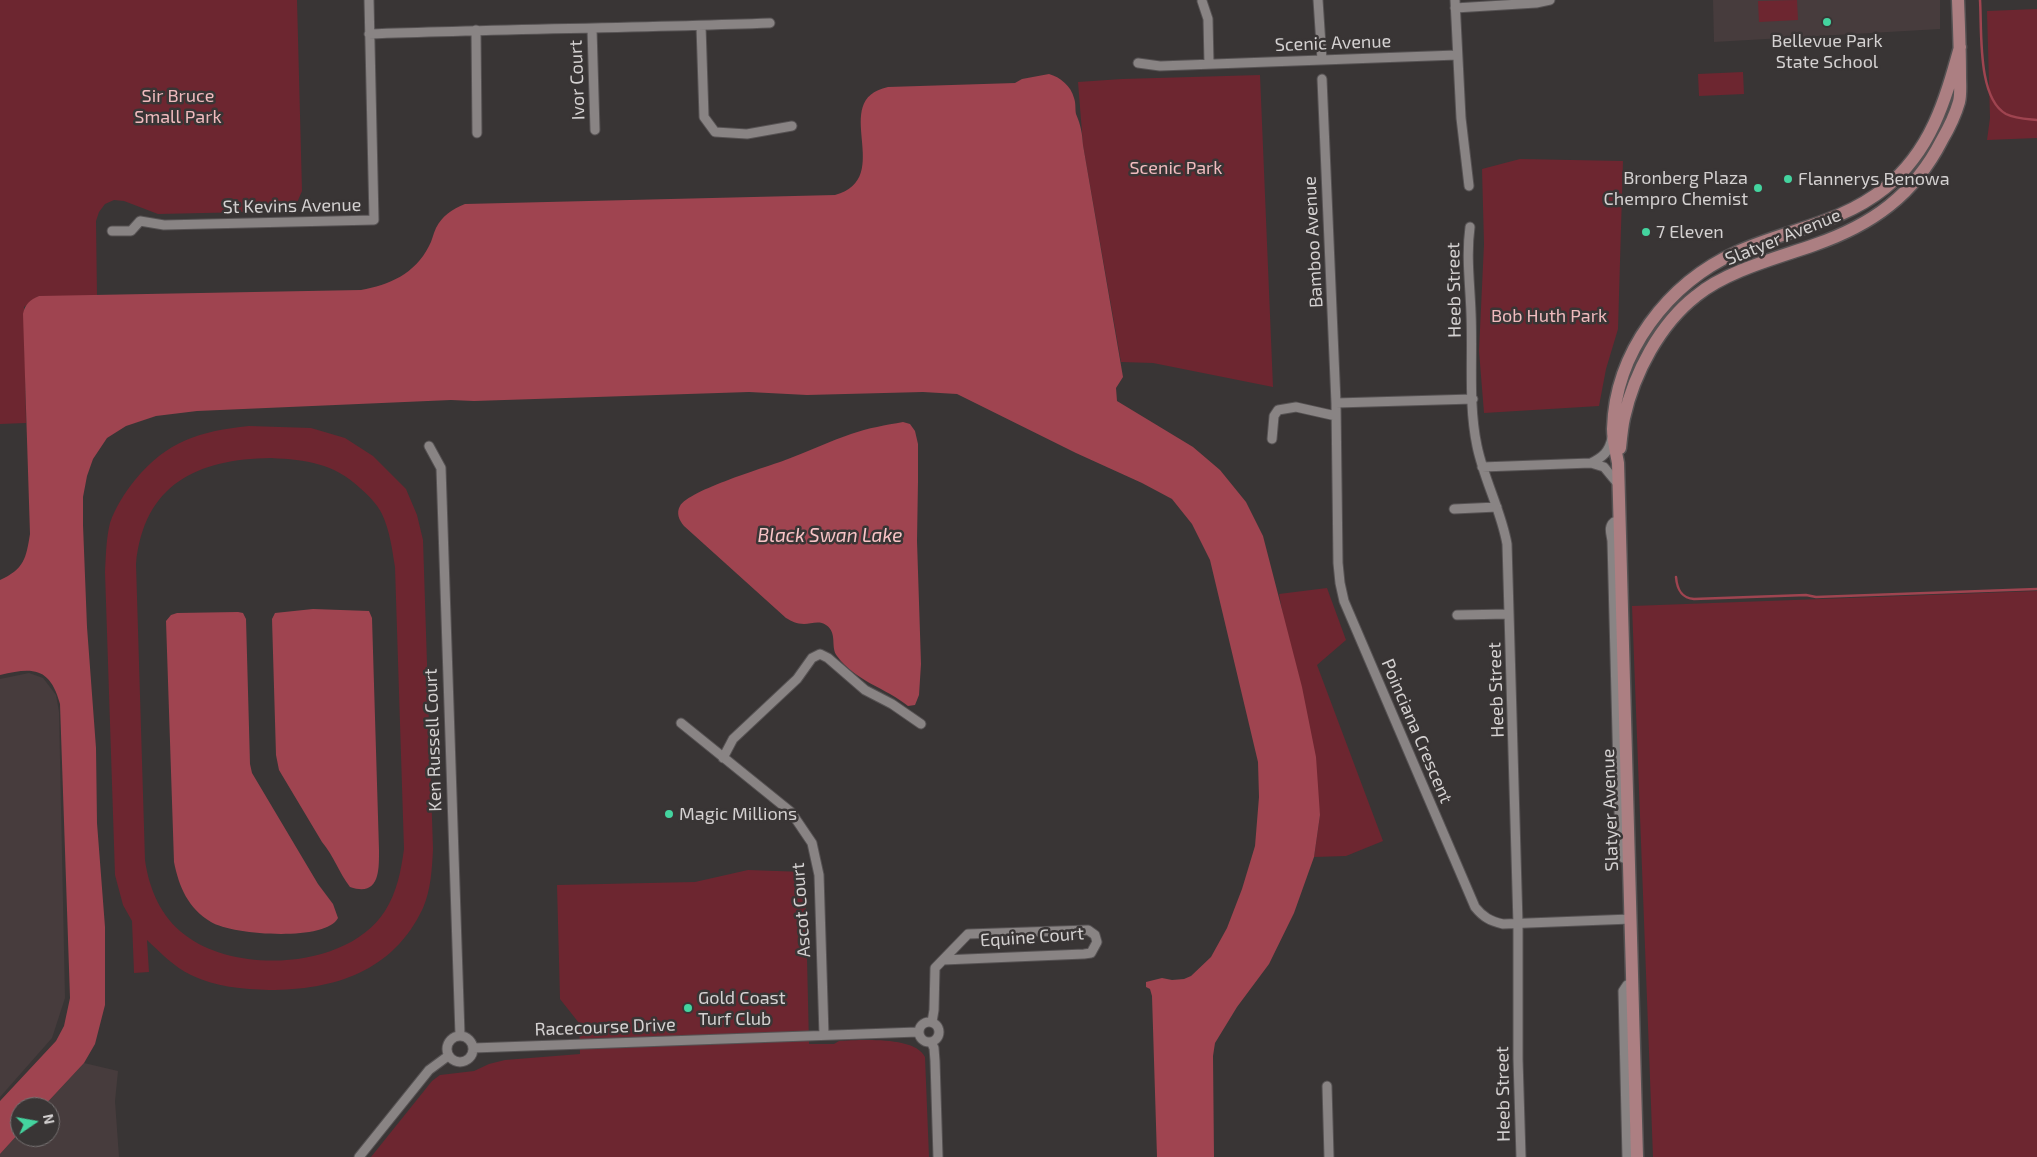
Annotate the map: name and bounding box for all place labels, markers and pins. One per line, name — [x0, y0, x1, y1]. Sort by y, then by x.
marker: Bellevue Park State School — [1821, 16, 1833, 28]
place label: Bellevue Park State School — [1771, 30, 1883, 72]
place label: Bronberg Plaza Chempro Chemist — [1604, 167, 1748, 210]
place label: Flannerys Benowa — [1798, 168, 1950, 190]
marker: Flannerys Benowa — [1782, 173, 1794, 185]
marker: Bronberg Plaza Chempro Chemist — [1752, 182, 1764, 194]
place label: 7 Eleven — [1656, 221, 1724, 243]
marker: 7 Eleven — [1640, 226, 1652, 238]
place label: Magic Millions — [679, 803, 797, 825]
marker: Magic Millions — [663, 808, 675, 820]
place label: Gold Coast Turf Club — [698, 987, 786, 1030]
marker: Gold Coast Turf Club — [682, 1002, 694, 1014]

